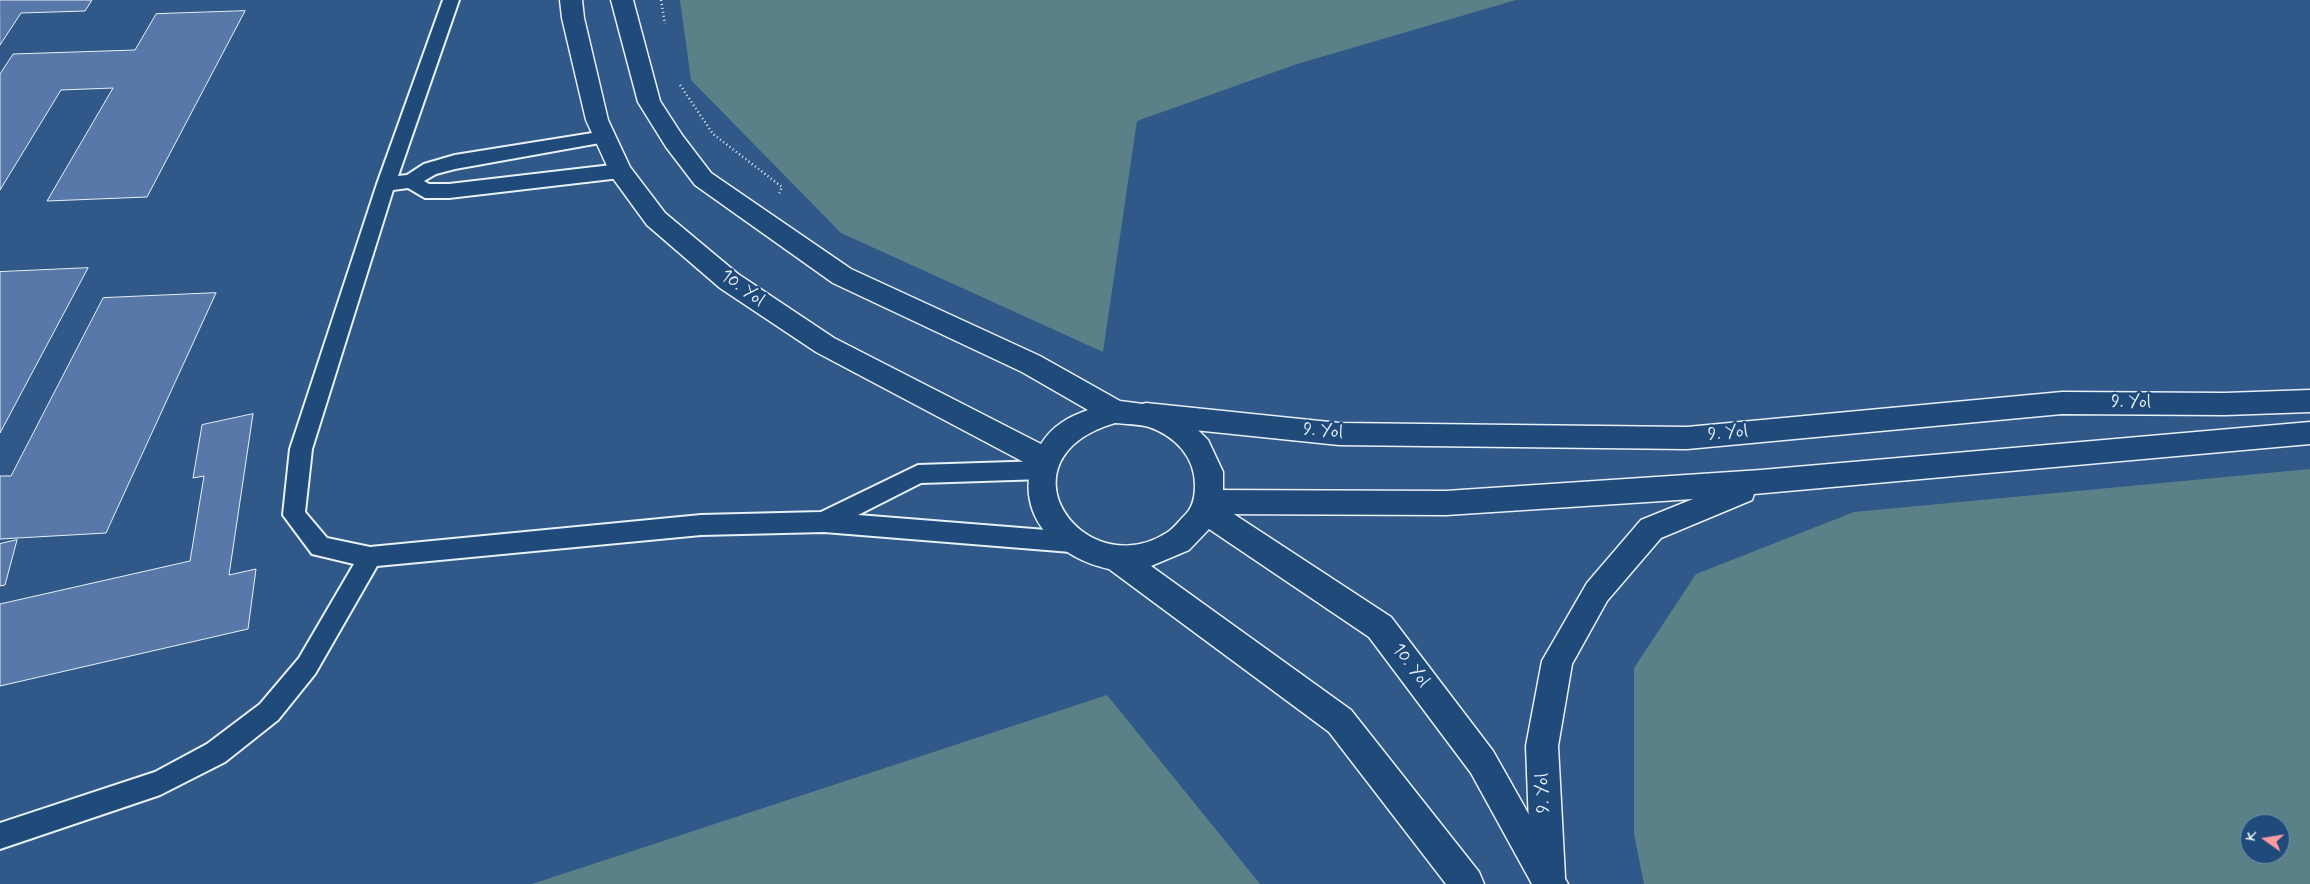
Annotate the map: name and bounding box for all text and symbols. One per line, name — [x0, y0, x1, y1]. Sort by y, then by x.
street label: 10. Yol — [716, 266, 768, 312]
street label: 9. Yol — [2111, 392, 2151, 414]
street label: 9. Yol — [1302, 419, 1344, 445]
street label: 9. Yol — [1707, 421, 1749, 447]
street label: 10. Yol — [1386, 640, 1434, 692]
street label: 9. Yol — [1533, 773, 1555, 813]
north arrow — [2240, 814, 2290, 864]
text: K — [2241, 829, 2261, 843]

